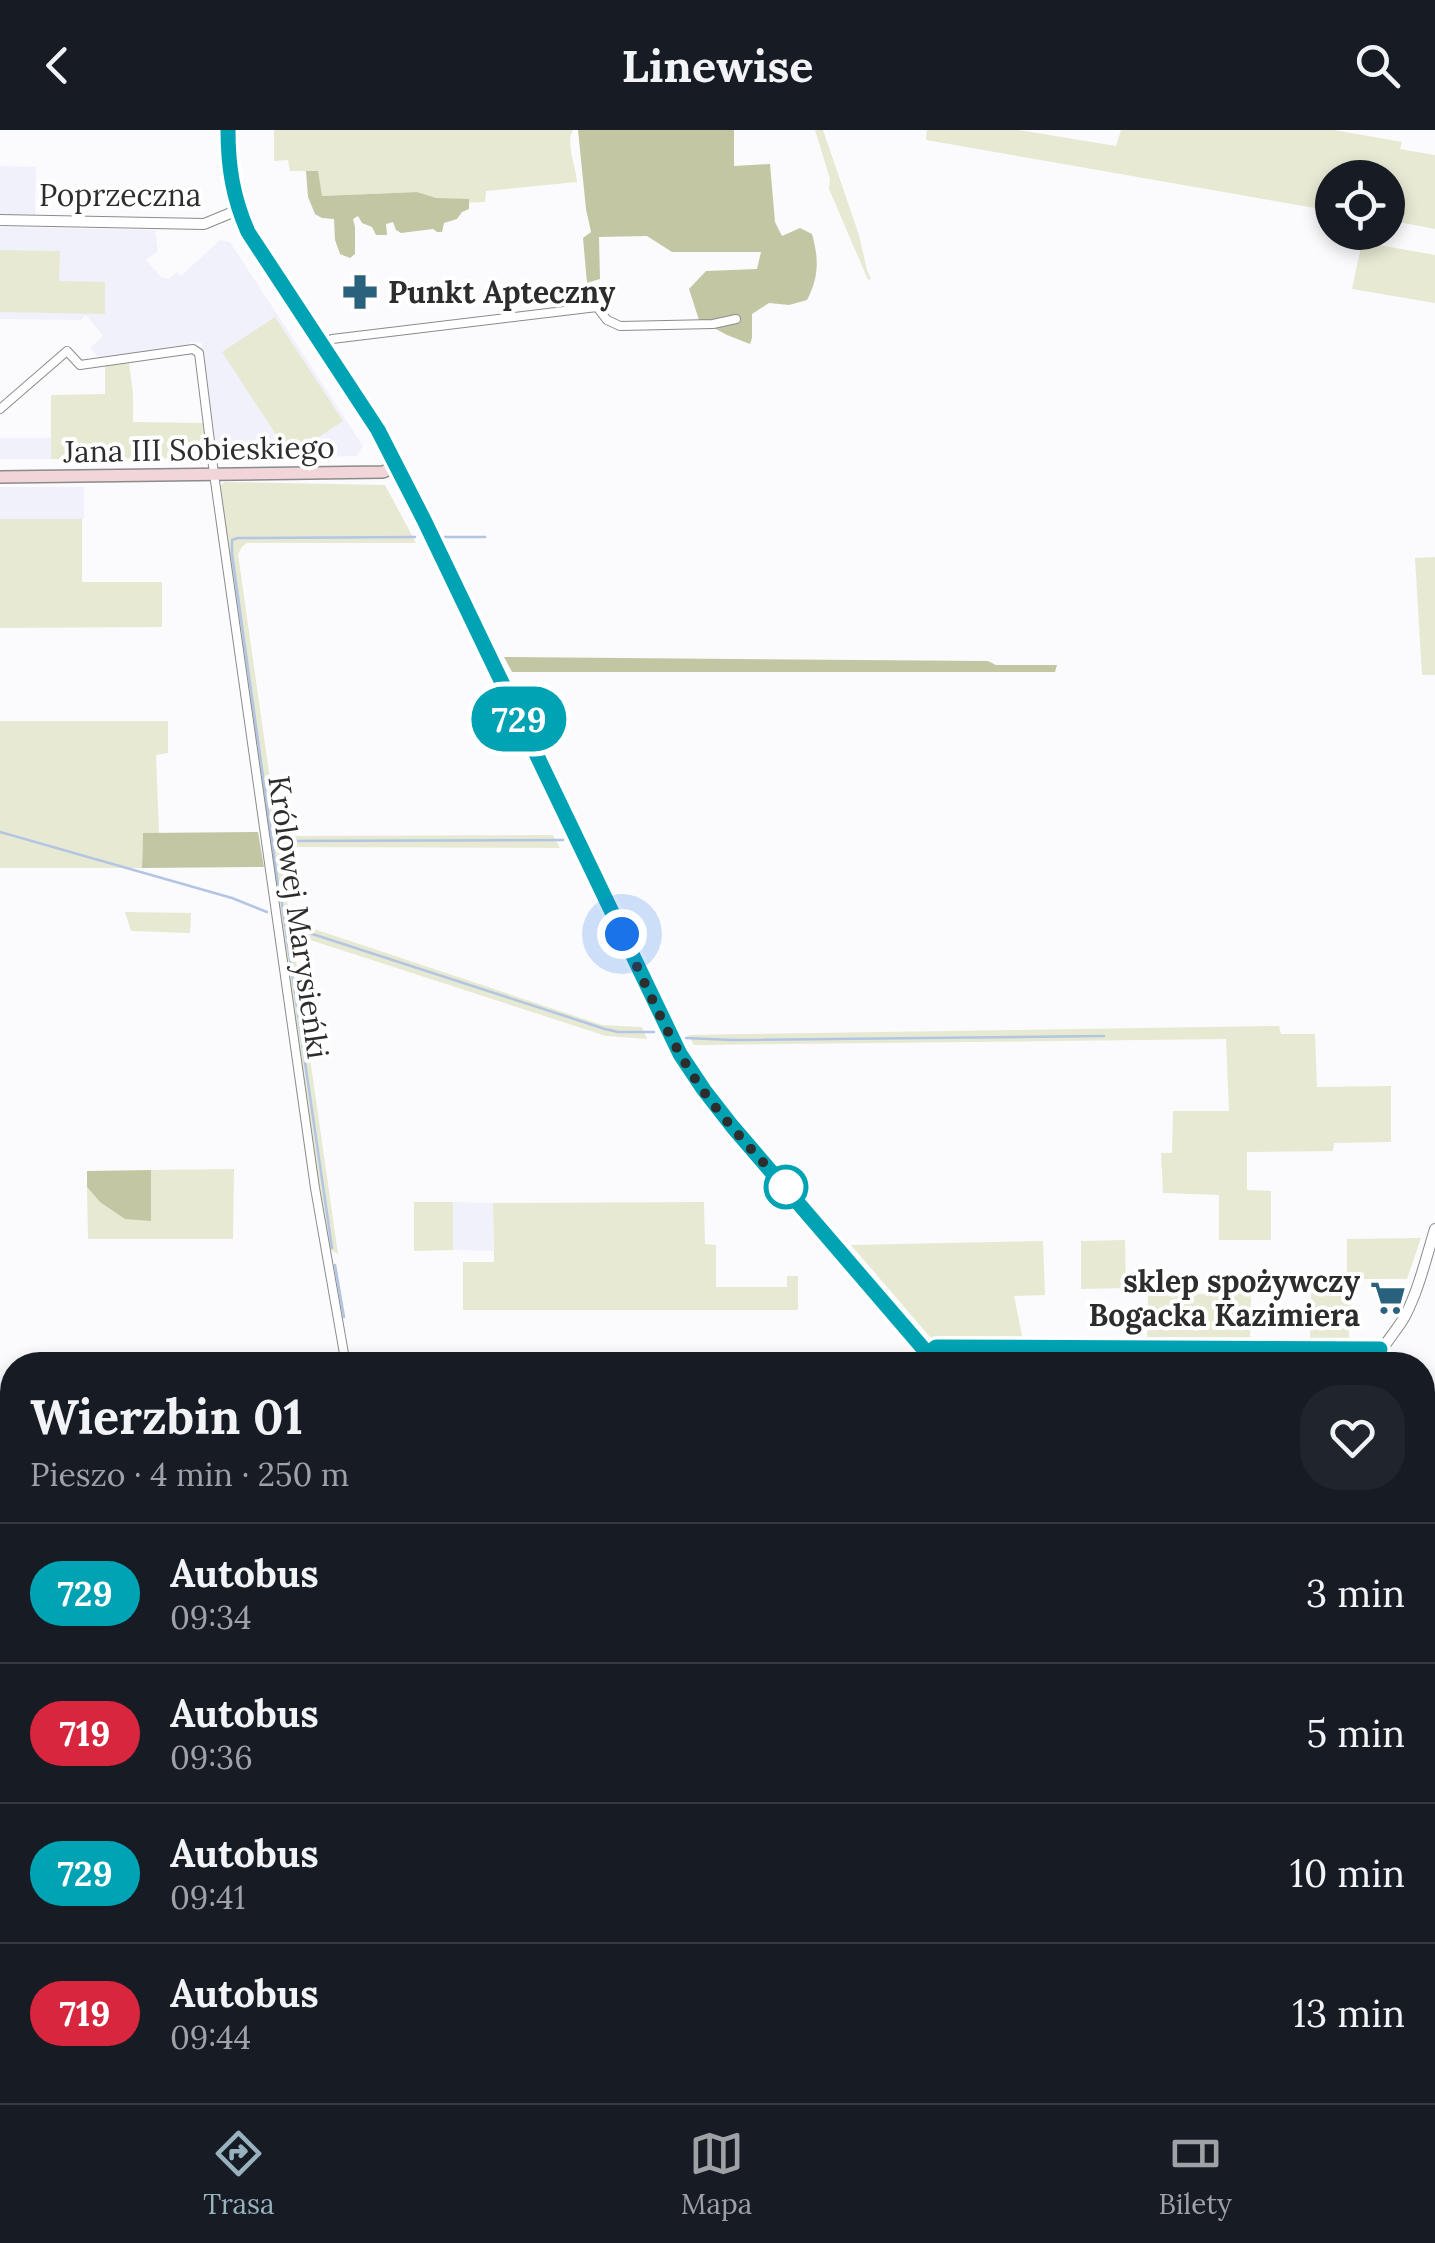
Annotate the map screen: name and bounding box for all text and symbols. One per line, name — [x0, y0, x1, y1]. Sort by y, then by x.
text: Linewise — [621, 37, 814, 94]
icon: back — [30, 38, 85, 93]
icon: search — [1350, 38, 1405, 93]
map controls — [1315, 160, 1405, 250]
button: locate — [1315, 160, 1405, 250]
street label: Poprzeczna — [39, 176, 201, 214]
pharmacy icon: Punkt Apteczny — [341, 273, 379, 311]
place label: Punkt Apteczny — [388, 273, 616, 312]
street label: Jana III Sobieskiego — [62, 428, 335, 471]
line badge: 729 — [462, 686, 576, 752]
text: 729 — [491, 697, 547, 742]
street label: Królowej Marysieńki — [259, 773, 338, 1061]
your location — [597, 909, 647, 959]
unlabelled marker — [765, 1166, 807, 1208]
place label: sklep spożywczy Bogacka Kazimiera — [1088, 1262, 1360, 1335]
supermarket icon: sklep spożywczy Bogacka Kazimiera — [1369, 1279, 1407, 1317]
button: heart — [1300, 1385, 1405, 1490]
text: Wierzbin 01 — [30, 1386, 303, 1447]
text: Pieszo · 4 min · 250 m — [30, 1454, 349, 1495]
text: Autobus — [170, 1549, 319, 1597]
text: 3 min — [1306, 1569, 1405, 1617]
text: 729 — [57, 1571, 113, 1616]
text: 09:34 — [170, 1597, 252, 1638]
text: Autobus — [170, 1689, 319, 1737]
text: 5 min — [1307, 1709, 1405, 1757]
text: 719 — [60, 1711, 110, 1756]
text: 09:36 — [170, 1737, 253, 1778]
text: Autobus — [170, 1829, 319, 1877]
text: 10 min — [1290, 1849, 1405, 1897]
text: 729 — [57, 1851, 113, 1896]
text: 09:41 — [170, 1877, 245, 1918]
text: Autobus — [170, 1969, 319, 2017]
text: 13 min — [1292, 1989, 1405, 2037]
text: 719 — [60, 1991, 110, 2036]
text: 09:44 — [170, 2017, 251, 2058]
tab: Trasa — [203, 2126, 274, 2222]
tab: Mapa — [681, 2126, 752, 2222]
tab: Bilety — [1158, 2126, 1232, 2222]

